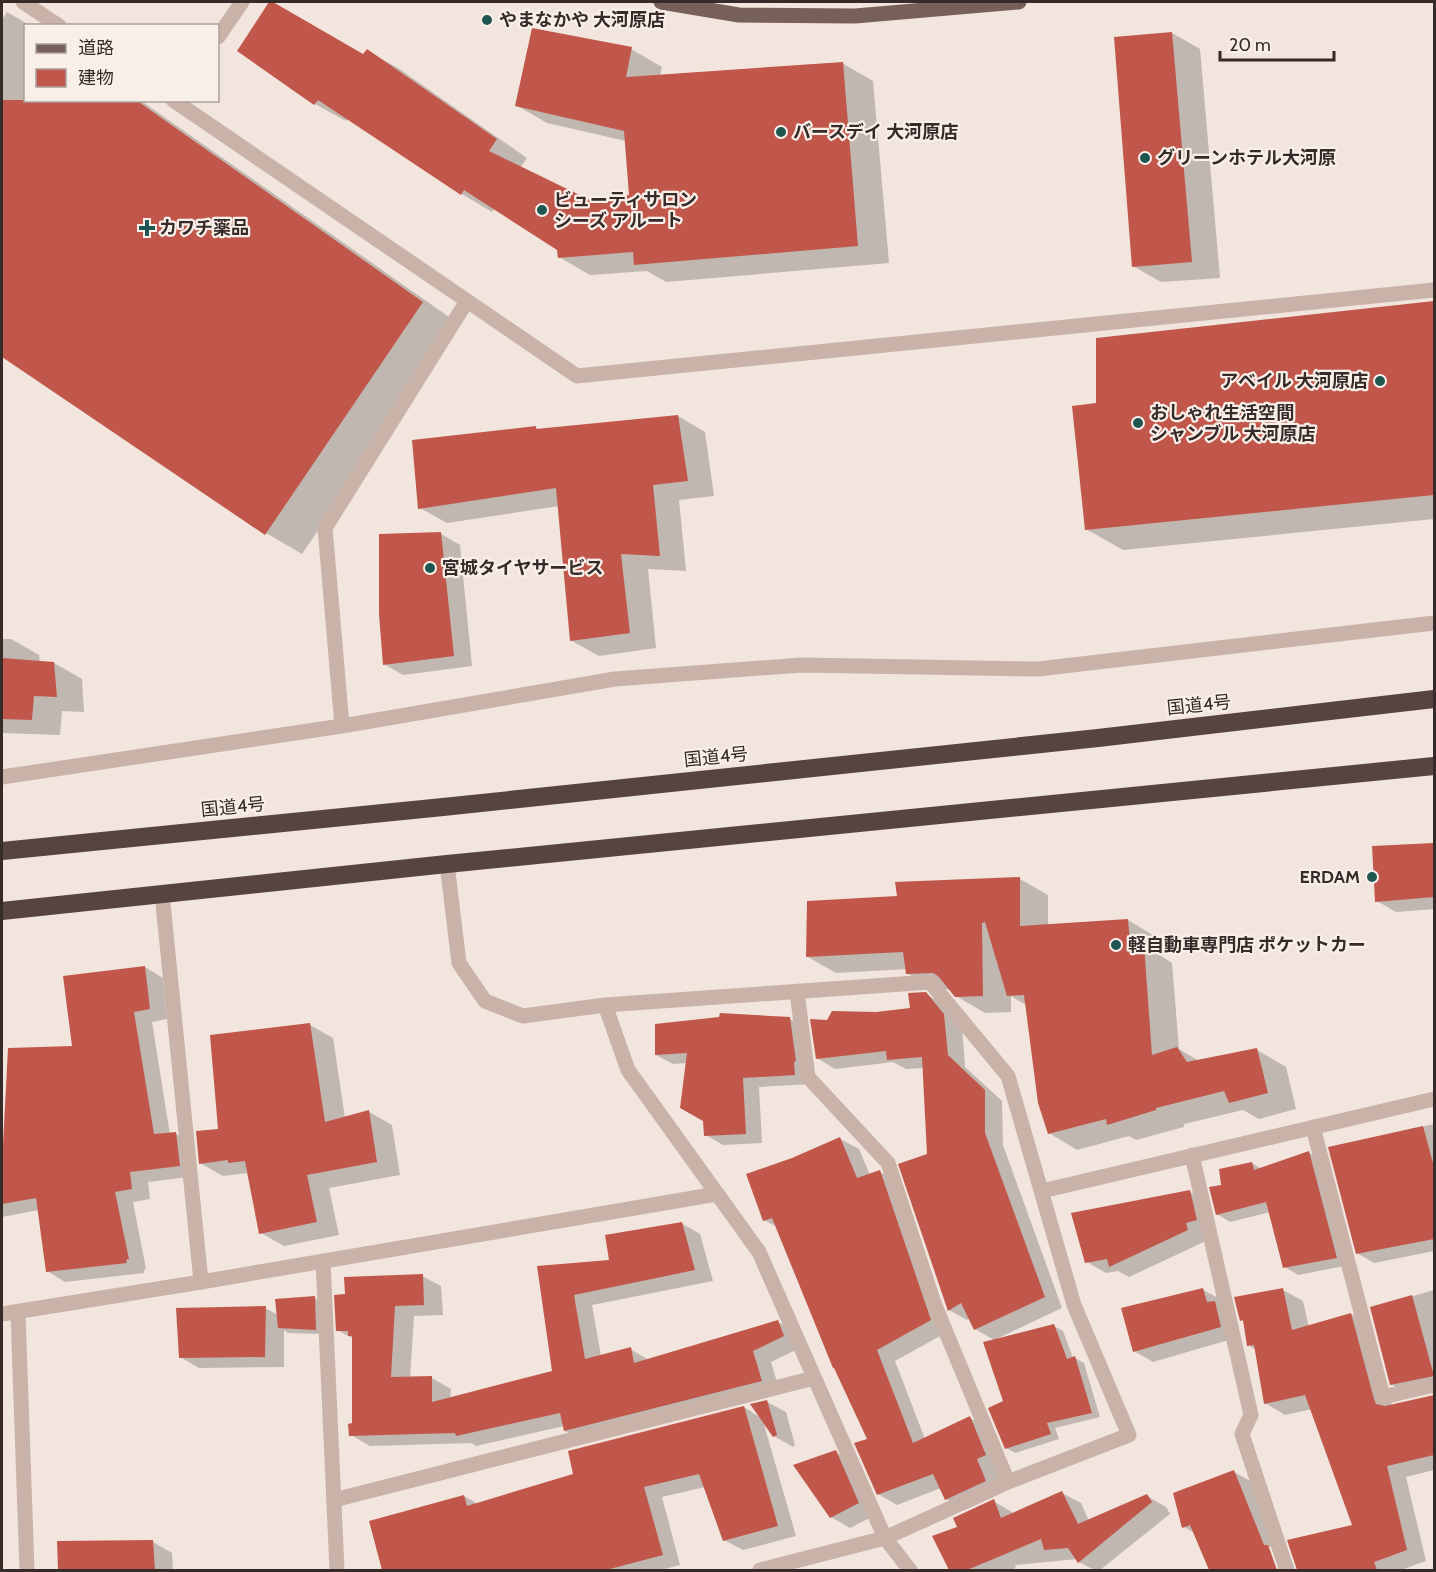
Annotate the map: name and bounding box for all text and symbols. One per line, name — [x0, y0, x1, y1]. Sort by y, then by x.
place label: やまなかや 大河原店 — [499, 9, 665, 31]
marker: やまなかや 大河原店 — [480, 13, 494, 27]
legend — [24, 24, 219, 102]
scale bar — [1220, 24, 1334, 62]
text: 20 m — [1229, 34, 1271, 56]
text: 道路 — [78, 37, 114, 59]
text: 建物 — [78, 67, 114, 89]
place label: バースデイ 大河原店 — [793, 121, 958, 143]
marker: バースデイ 大河原店 — [774, 125, 788, 139]
place label: グリーンホテル大河原 — [1157, 147, 1336, 169]
marker: グリーンホテル大河原 — [1138, 151, 1152, 165]
place label: ビューティサロン シーズ アルート — [554, 189, 697, 232]
marker: ビューティサロン シーズ アルート — [535, 203, 549, 217]
place label: カワチ薬品 — [159, 217, 249, 239]
marker: カワチ薬品 — [140, 221, 154, 235]
place label: アベイル 大河原店 — [1220, 370, 1368, 392]
marker: アベイル 大河原店 — [1373, 374, 1387, 388]
place label: おしゃれ生活空間 シャンブル 大河原店 — [1150, 402, 1316, 445]
marker: おしゃれ生活空間 シャンブル 大河原店 — [1131, 416, 1145, 430]
place label: 宮城タイヤサービス — [442, 557, 603, 579]
marker: 宮城タイヤサービス — [423, 561, 437, 575]
street label: 国道4号 — [1166, 691, 1232, 719]
street label: 国道4号 — [683, 743, 749, 771]
street label: 国道4号 — [200, 793, 266, 821]
place label: ERDAM — [1300, 866, 1360, 888]
marker: ERDAM — [1365, 870, 1379, 884]
place label: 軽自動車専門店 ポケットカー — [1128, 934, 1366, 956]
marker: 軽自動車専門店 ポケットカー — [1109, 938, 1123, 952]

